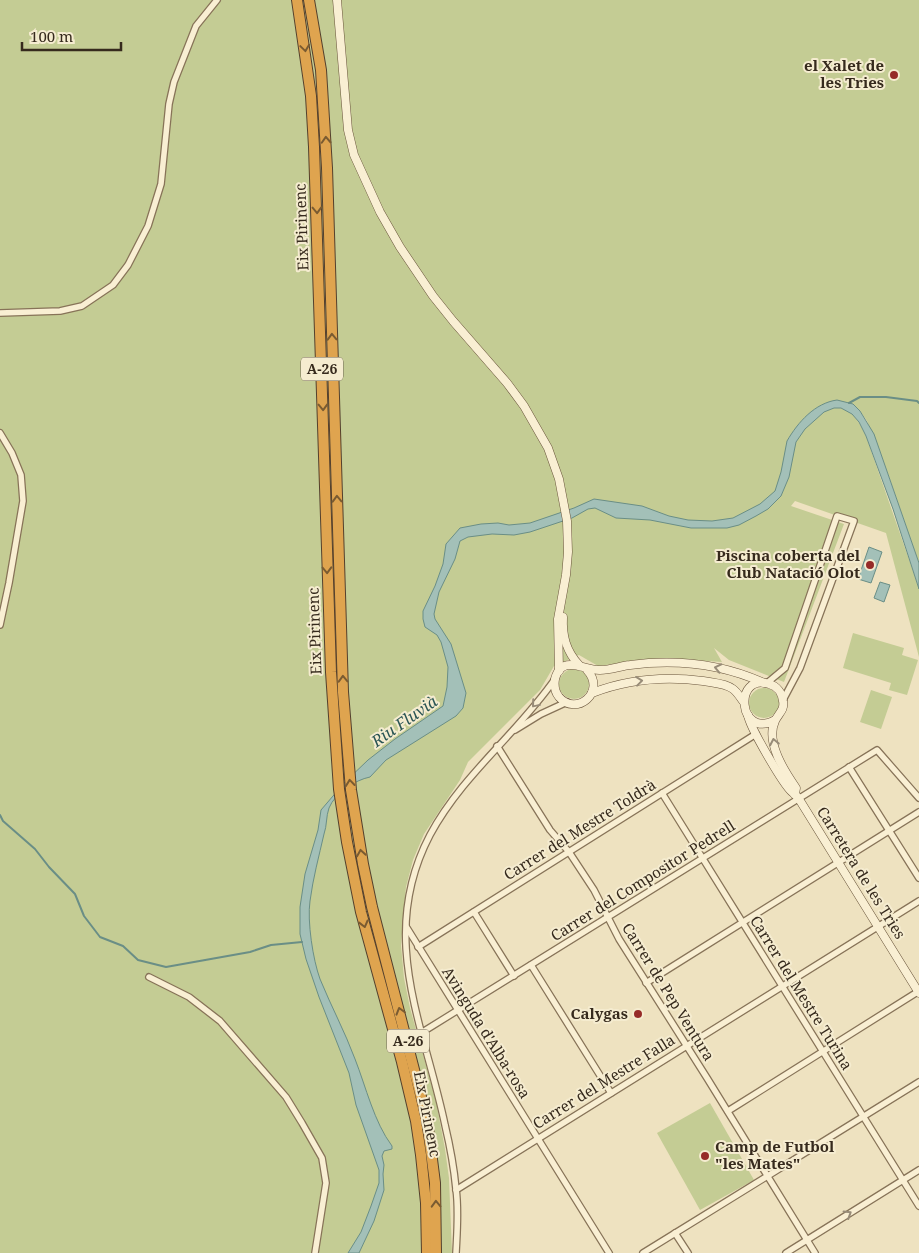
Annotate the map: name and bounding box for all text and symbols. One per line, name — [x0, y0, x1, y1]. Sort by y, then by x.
scale bar — [22, 20, 121, 52]
text: 100 m — [30, 26, 73, 46]
one-way arrow — [299, 44, 310, 52]
place label: el Xalet de les Tries — [804, 55, 884, 92]
marker: el Xalet de les Tries — [888, 69, 900, 81]
one-way arrow — [320, 135, 331, 143]
street label: Eix Pirinenc — [289, 183, 313, 271]
one-way arrow — [312, 206, 322, 214]
one-way arrow — [327, 333, 338, 341]
road number: A-26 — [301, 358, 343, 380]
one-way arrow — [318, 404, 328, 412]
one-way arrow — [332, 495, 343, 503]
place label: Piscina coberta del Club Natació Olot — [716, 545, 861, 582]
marker: Piscina coberta del Club Natació Olot — [864, 559, 876, 571]
one-way arrow — [322, 566, 333, 574]
street label: Eix Pirinenc — [302, 587, 326, 675]
one-way arrow — [714, 663, 722, 674]
one-way arrow — [338, 675, 348, 683]
one-way arrow — [635, 676, 643, 687]
water label: Riu Fluvià — [366, 690, 442, 752]
one-way arrow — [531, 699, 540, 708]
one-way arrow — [769, 737, 780, 746]
street label: Carrer del Mestre Toldrà — [500, 774, 659, 884]
one-way arrow — [345, 779, 356, 787]
street label: Carretera de les Tries — [813, 802, 911, 943]
street label: Carrer del Compositor Pedrell — [547, 815, 739, 945]
one-way arrow — [356, 849, 367, 857]
street label: Carrer del Mestre Turina — [746, 912, 858, 1073]
one-way arrow — [358, 919, 369, 928]
street label: Carrer de Pep Ventura — [618, 919, 719, 1064]
street label: Avinguda d'Alba-rosa — [438, 963, 536, 1102]
place label: Calygas — [570, 1003, 628, 1023]
one-way arrow — [395, 1007, 405, 1015]
marker: Calygas — [632, 1008, 644, 1020]
street label: Carrer del Mestre Falla — [529, 1029, 678, 1133]
road number: A-26 — [387, 1030, 429, 1052]
street label: Eix Pirinenc — [410, 1069, 446, 1159]
place label: Camp de Futbol "les Mates" — [715, 1136, 835, 1173]
marker: Camp de Futbol "les Mates" — [699, 1150, 711, 1162]
one-way arrow — [431, 1200, 441, 1208]
one-way arrow — [842, 1211, 852, 1220]

